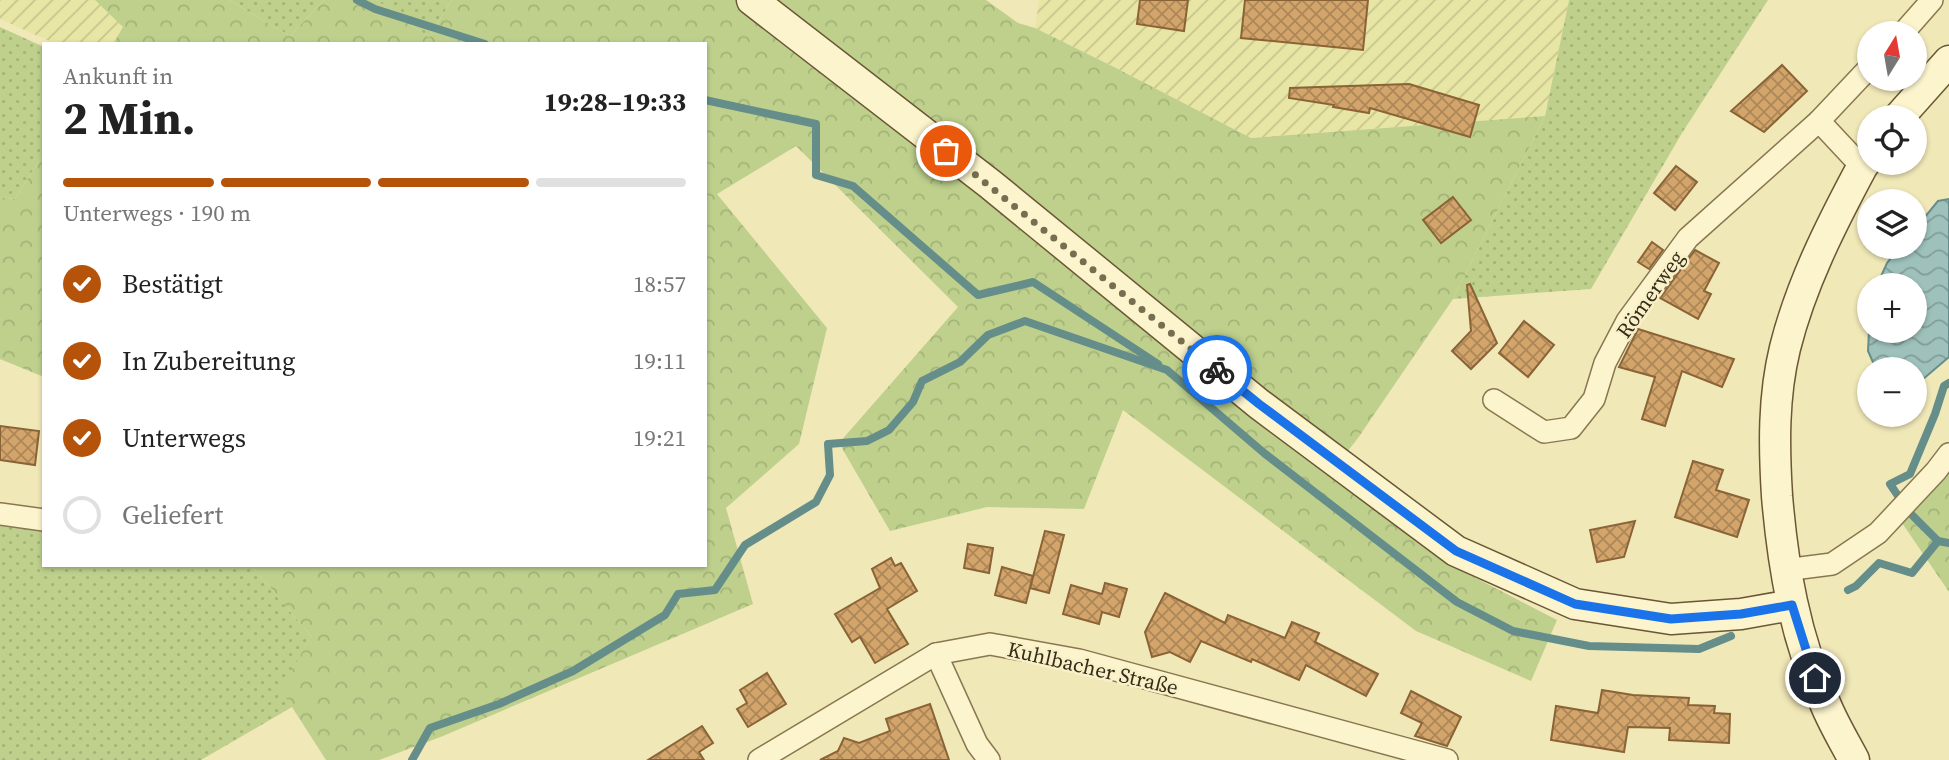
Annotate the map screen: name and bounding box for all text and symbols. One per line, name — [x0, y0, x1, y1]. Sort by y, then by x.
north arrow — [1857, 21, 1927, 91]
map controls — [1857, 21, 1927, 427]
text: Ankunft in — [63, 60, 173, 92]
text: 19:28–19:33 — [544, 84, 686, 120]
text: 2 Min. — [63, 86, 196, 149]
button: locate — [1857, 105, 1927, 175]
pin — [916, 121, 976, 181]
icon: bag — [927, 132, 965, 170]
button: layers — [1857, 189, 1927, 259]
text: Unterwegs · 190 m — [63, 197, 251, 229]
street label: Römerweg — [1609, 244, 1691, 344]
icon: check — [63, 265, 101, 303]
text: Bestätigt — [122, 266, 223, 302]
text: 18:57 — [633, 268, 686, 300]
button: + — [1857, 273, 1927, 343]
courier — [1182, 335, 1252, 405]
icon: check — [63, 342, 101, 380]
text: In Zubereitung — [122, 343, 296, 379]
text: 19:11 — [633, 345, 686, 377]
icon: bike — [1198, 351, 1236, 389]
button: − — [1857, 357, 1927, 427]
icon: check — [63, 419, 101, 457]
text: Unterwegs — [122, 420, 246, 456]
text: 19:21 — [633, 422, 686, 454]
text: Geliefert — [122, 497, 223, 533]
street label: Kuhlbacher Straße — [1005, 634, 1181, 702]
pin — [1785, 648, 1845, 708]
icon: home — [1796, 659, 1834, 697]

